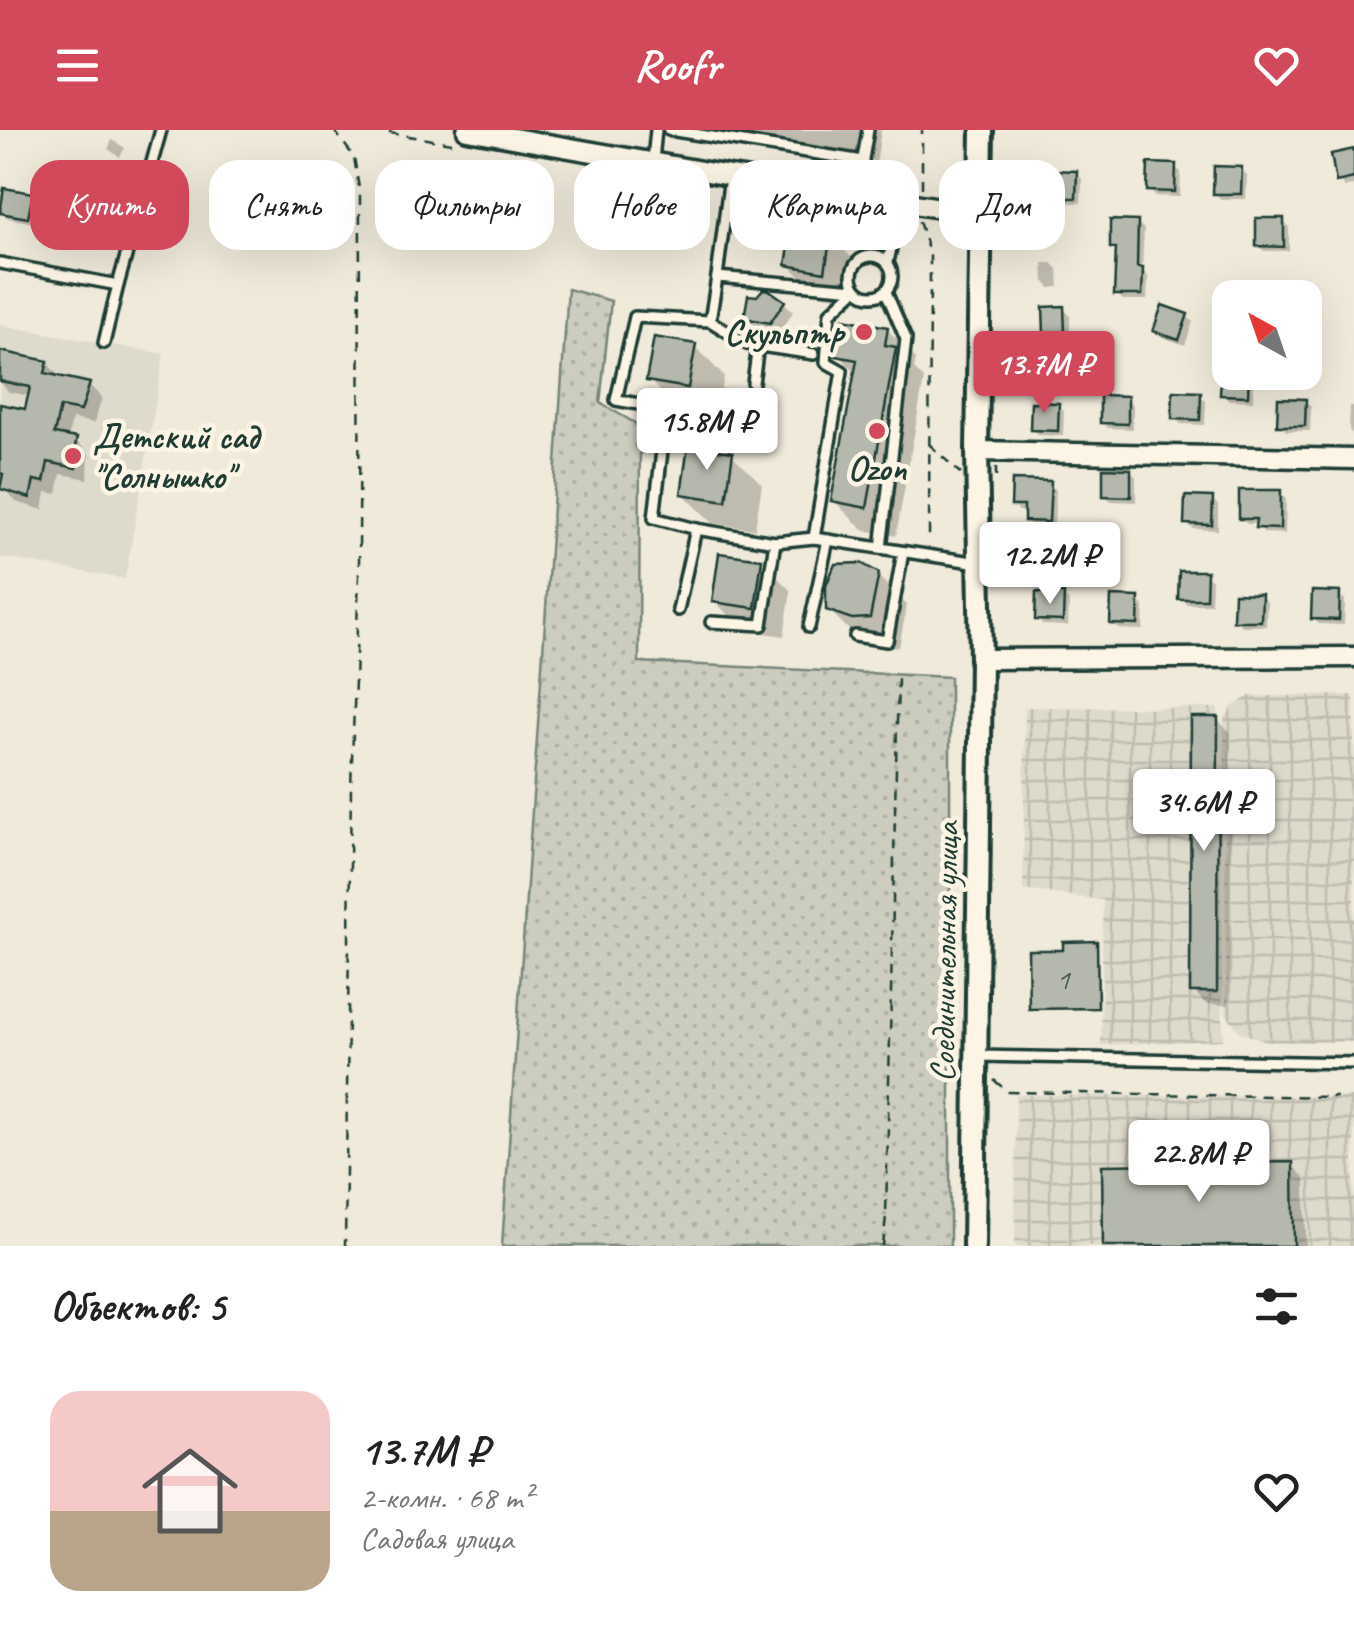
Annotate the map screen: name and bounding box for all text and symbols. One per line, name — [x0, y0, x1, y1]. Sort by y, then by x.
text: Roofr — [634, 37, 720, 94]
icon: menu — [50, 38, 105, 93]
icon: heart — [1249, 38, 1304, 93]
chip: Купить — [30, 160, 189, 250]
chip: Снять — [209, 160, 355, 250]
chip: Фильтры — [375, 160, 554, 250]
chip: Новое — [574, 160, 710, 250]
chip: Квартира — [730, 160, 919, 250]
chip: Дом — [939, 160, 1065, 250]
north arrow — [1212, 280, 1322, 390]
map controls — [1212, 280, 1322, 390]
place label: Скульптр — [725, 310, 846, 355]
marker: Скульптр — [853, 321, 875, 343]
pin: 13.7M ₽ — [952, 331, 1136, 416]
text: 13.7M ₽ — [995, 343, 1093, 384]
pin: 15.8M ₽ — [615, 388, 799, 473]
text: 15.8M ₽ — [659, 400, 755, 441]
place label: Детский сад "Солнышко" — [93, 414, 262, 499]
marker: Ozon — [866, 420, 888, 442]
marker: Детский сад "Солнышко" — [62, 445, 84, 467]
place label: Ozon — [848, 446, 907, 491]
pin: 12.2M ₽ — [958, 522, 1142, 607]
text: 12.2M ₽ — [1001, 534, 1099, 575]
pin: 34.6M ₽ — [1112, 769, 1296, 854]
text: 34.6M ₽ — [1155, 781, 1253, 822]
street label: Соединительная улица — [920, 819, 969, 1082]
house number: 1 — [1056, 960, 1071, 998]
pin: 22.8M ₽ — [1107, 1120, 1291, 1205]
text: 22.8M ₽ — [1150, 1132, 1248, 1173]
icon: filters — [1249, 1279, 1304, 1334]
text: Объектов: 5 — [50, 1280, 225, 1333]
text: 13.7M ₽ — [360, 1424, 487, 1477]
icon: home — [130, 1431, 250, 1551]
icon: heart — [1249, 1464, 1304, 1519]
text: 2-комн. · 68 m² — [360, 1477, 532, 1518]
text: Садовая улица — [360, 1518, 514, 1559]

